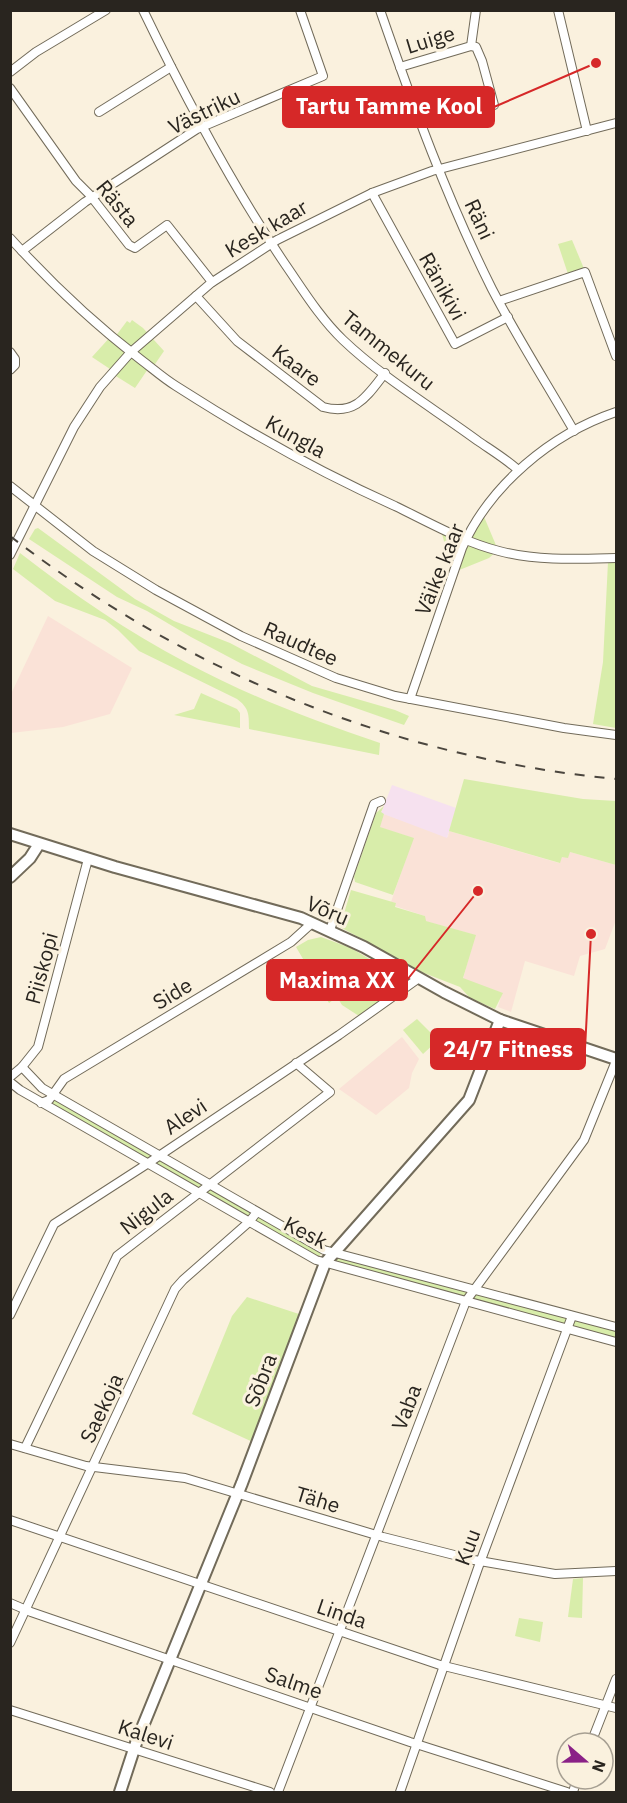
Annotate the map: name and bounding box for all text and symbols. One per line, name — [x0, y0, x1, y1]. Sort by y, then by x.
street label: Luige — [402, 18, 458, 60]
street label: Västriku — [163, 82, 245, 140]
callout: Tartu Tamme Kool — [283, 87, 494, 127]
text: Tartu Tamme Kool — [296, 91, 483, 120]
street label: Rästa — [90, 174, 146, 232]
street label: Kesk kaar — [220, 192, 313, 264]
street label: Räni — [459, 194, 501, 244]
street label: Ränikivi — [413, 247, 473, 325]
street label: Tammekuru — [337, 304, 441, 396]
street label: Kaare — [267, 337, 327, 393]
street label: Kungla — [261, 408, 331, 464]
street label: Väike kaar — [408, 519, 470, 619]
street label: Raudtee — [259, 614, 343, 672]
street label: Võru — [302, 889, 354, 931]
street label: Piiskopi — [18, 929, 64, 1007]
callout: Maxima XX — [267, 960, 407, 1000]
text: Maxima XX — [279, 965, 395, 994]
street label: Side — [147, 970, 197, 1016]
callout: 24/7 Fitness — [431, 1029, 585, 1069]
text: 24/7 Fitness — [443, 1034, 573, 1063]
street label: Alevi — [158, 1091, 212, 1141]
street label: Nigula — [114, 1182, 178, 1240]
street label: Kesk — [279, 1209, 333, 1255]
street label: Sõbra — [237, 1349, 283, 1411]
street label: Saekoja — [73, 1369, 129, 1447]
street label: Vaba — [385, 1380, 427, 1434]
street label: Tähe — [292, 1479, 344, 1519]
street label: Kuu — [448, 1525, 486, 1569]
street label: Linda — [313, 1591, 371, 1635]
street label: Salme — [262, 1659, 326, 1705]
street label: Kalevi — [115, 1712, 177, 1756]
north arrow — [555, 1731, 615, 1791]
text: N — [588, 1757, 610, 1775]

